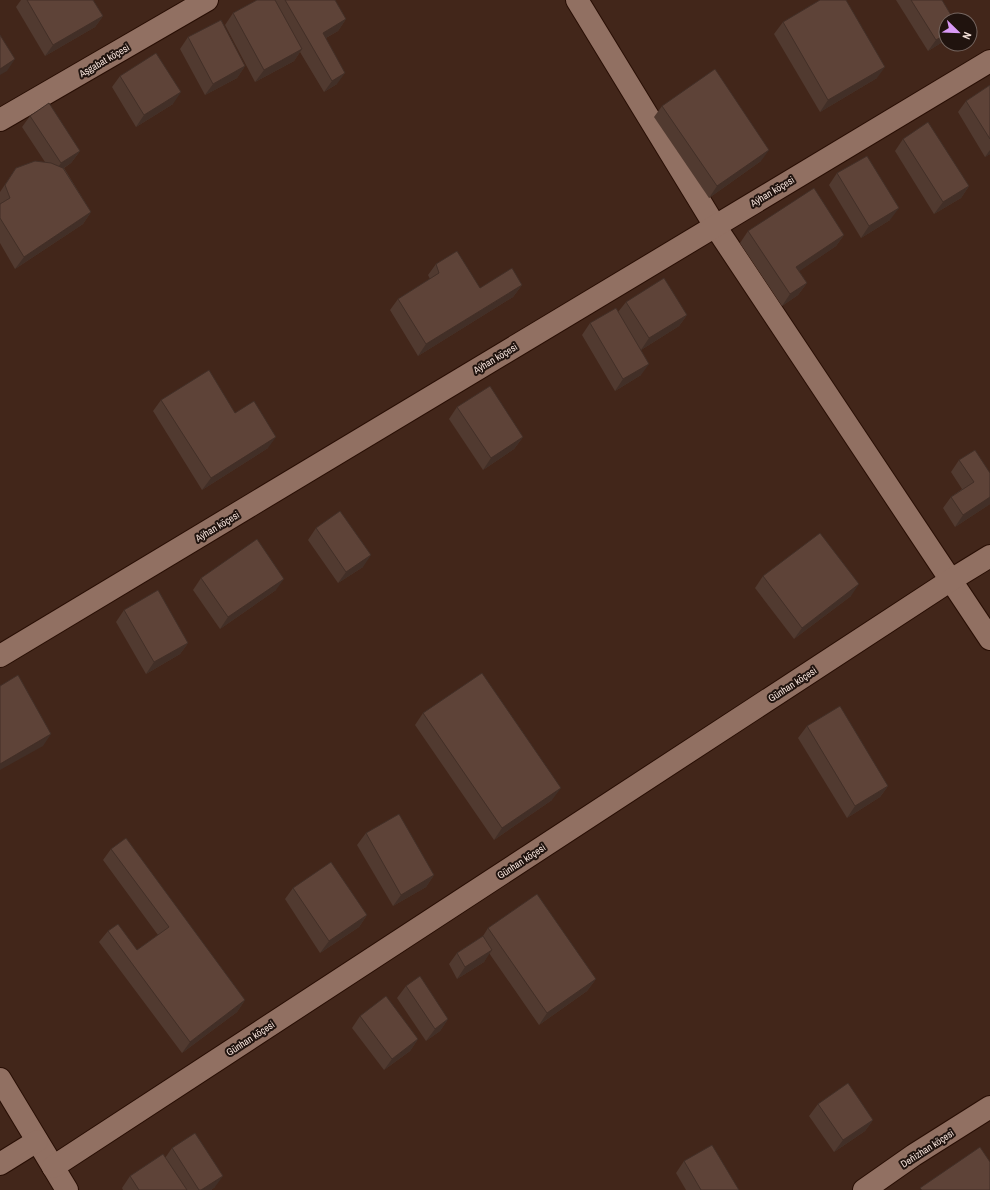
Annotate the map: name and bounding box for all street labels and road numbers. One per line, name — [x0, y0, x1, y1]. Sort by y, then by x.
street label: Aşgabat köçesi — [76, 41, 132, 81]
street label: Aýhan köçesi — [747, 173, 797, 210]
street label: Aýhan köçesi — [470, 340, 520, 377]
street label: Aýhan köçesi — [192, 508, 242, 545]
street label: Günhan köçesi — [766, 664, 819, 705]
street label: Günhan köçesi — [495, 841, 548, 882]
street label: Günhan köçesi — [224, 1018, 277, 1059]
street label: Deňizhan köçesi — [898, 1126, 956, 1171]

